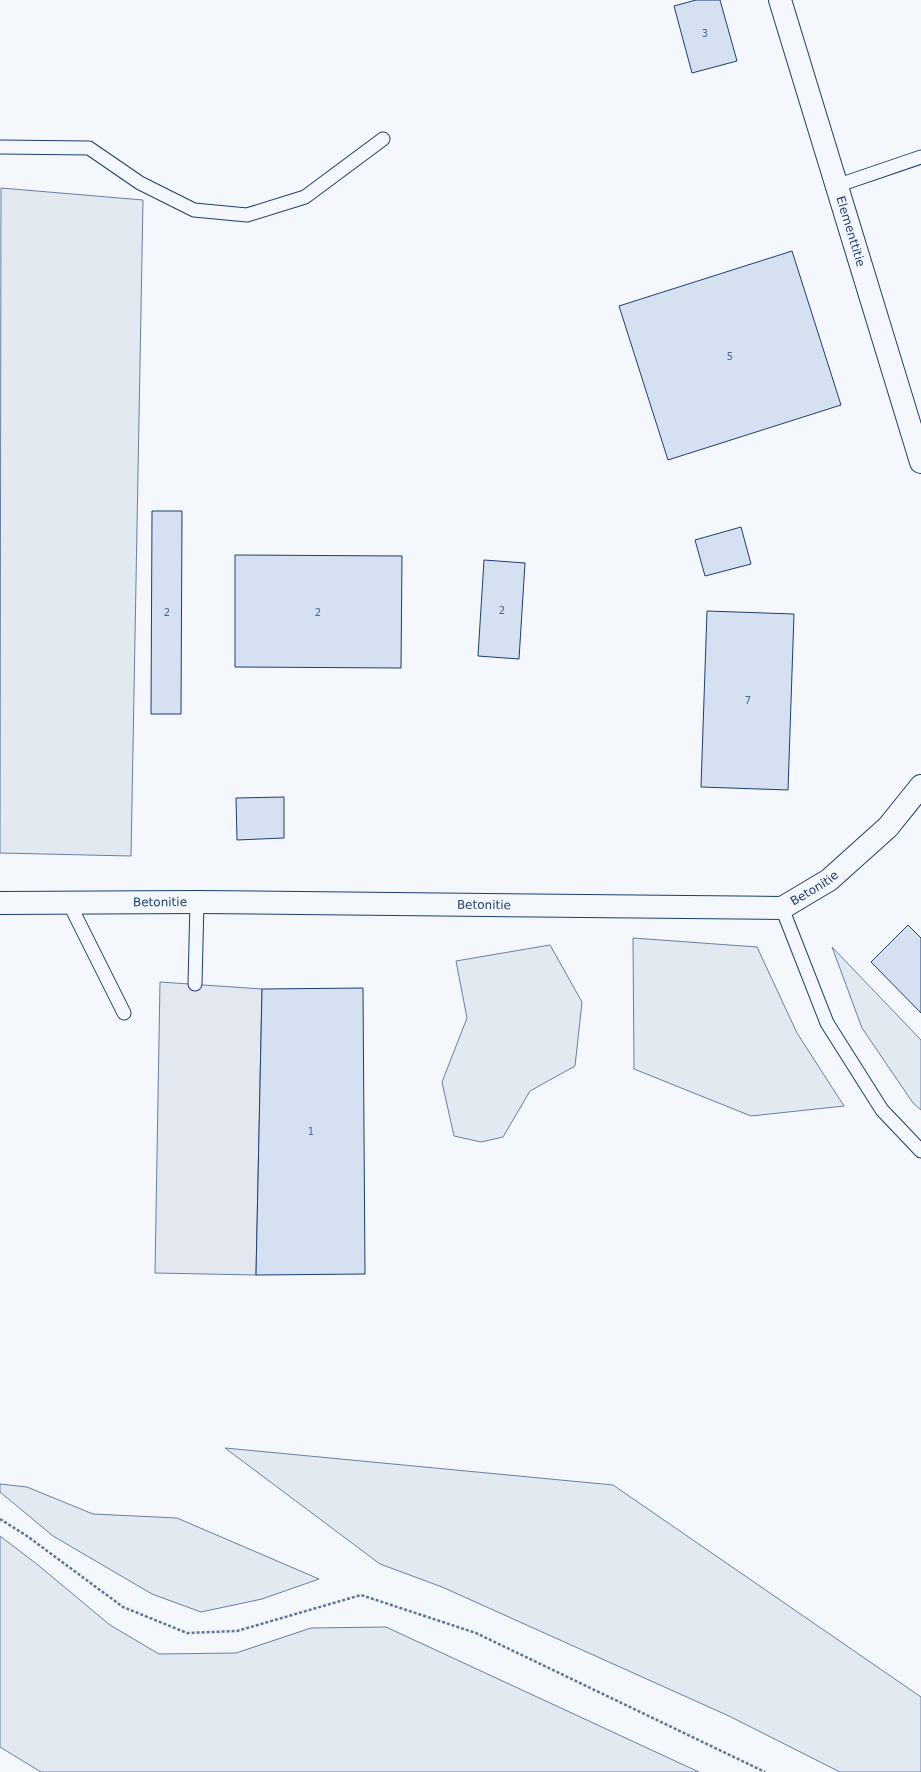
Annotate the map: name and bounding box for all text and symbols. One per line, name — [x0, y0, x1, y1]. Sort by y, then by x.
house number: 3 — [702, 28, 708, 39]
street label: Elementtitie — [833, 194, 868, 269]
house number: 5 — [727, 351, 733, 362]
house number: 2 — [499, 605, 505, 616]
house number: 2 — [164, 607, 170, 618]
house number: 2 — [315, 607, 321, 618]
house number: 7 — [745, 695, 751, 706]
street label: Betonitie — [788, 868, 841, 908]
street label: Betonitie — [133, 895, 187, 909]
street label: Betonitie — [457, 898, 511, 912]
house number: 1 — [308, 1126, 314, 1137]

